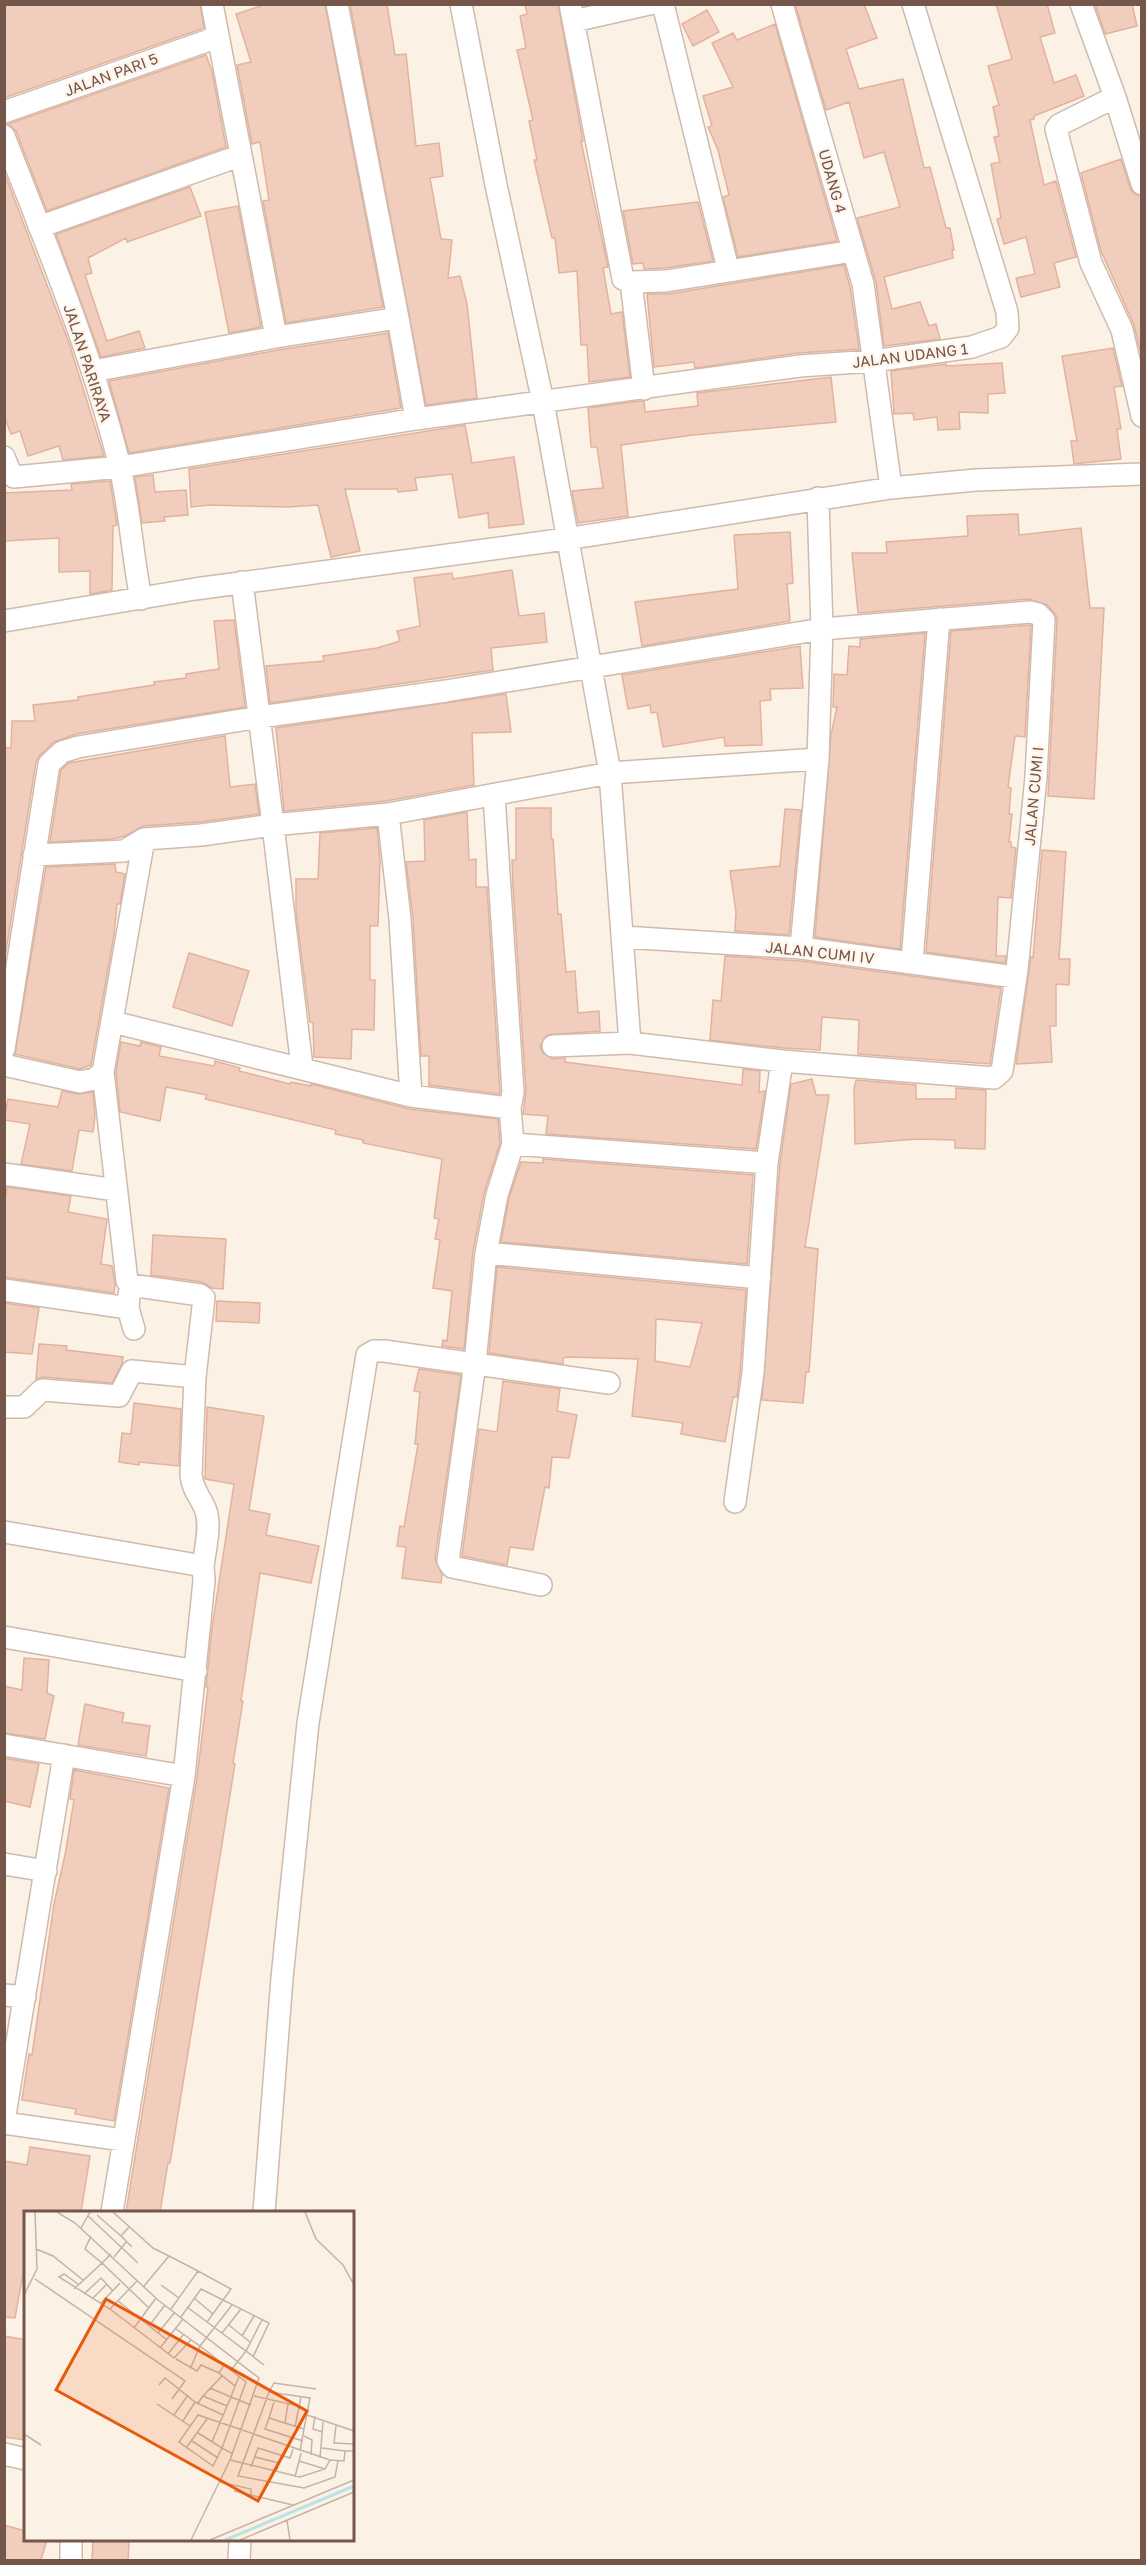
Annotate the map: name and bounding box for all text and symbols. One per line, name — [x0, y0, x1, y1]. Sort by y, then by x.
street label: JALAN PARI 5 — [62, 49, 160, 99]
street label: UDANG 4 — [815, 147, 851, 215]
street label: JALAN PARIRAYA — [60, 302, 116, 424]
street label: JALAN UDANG 1 — [851, 339, 969, 371]
street label: JALAN CUMI I — [1020, 746, 1046, 846]
street label: JALAN CUMI IV — [765, 937, 875, 967]
inset map — [24, 2211, 354, 2541]

